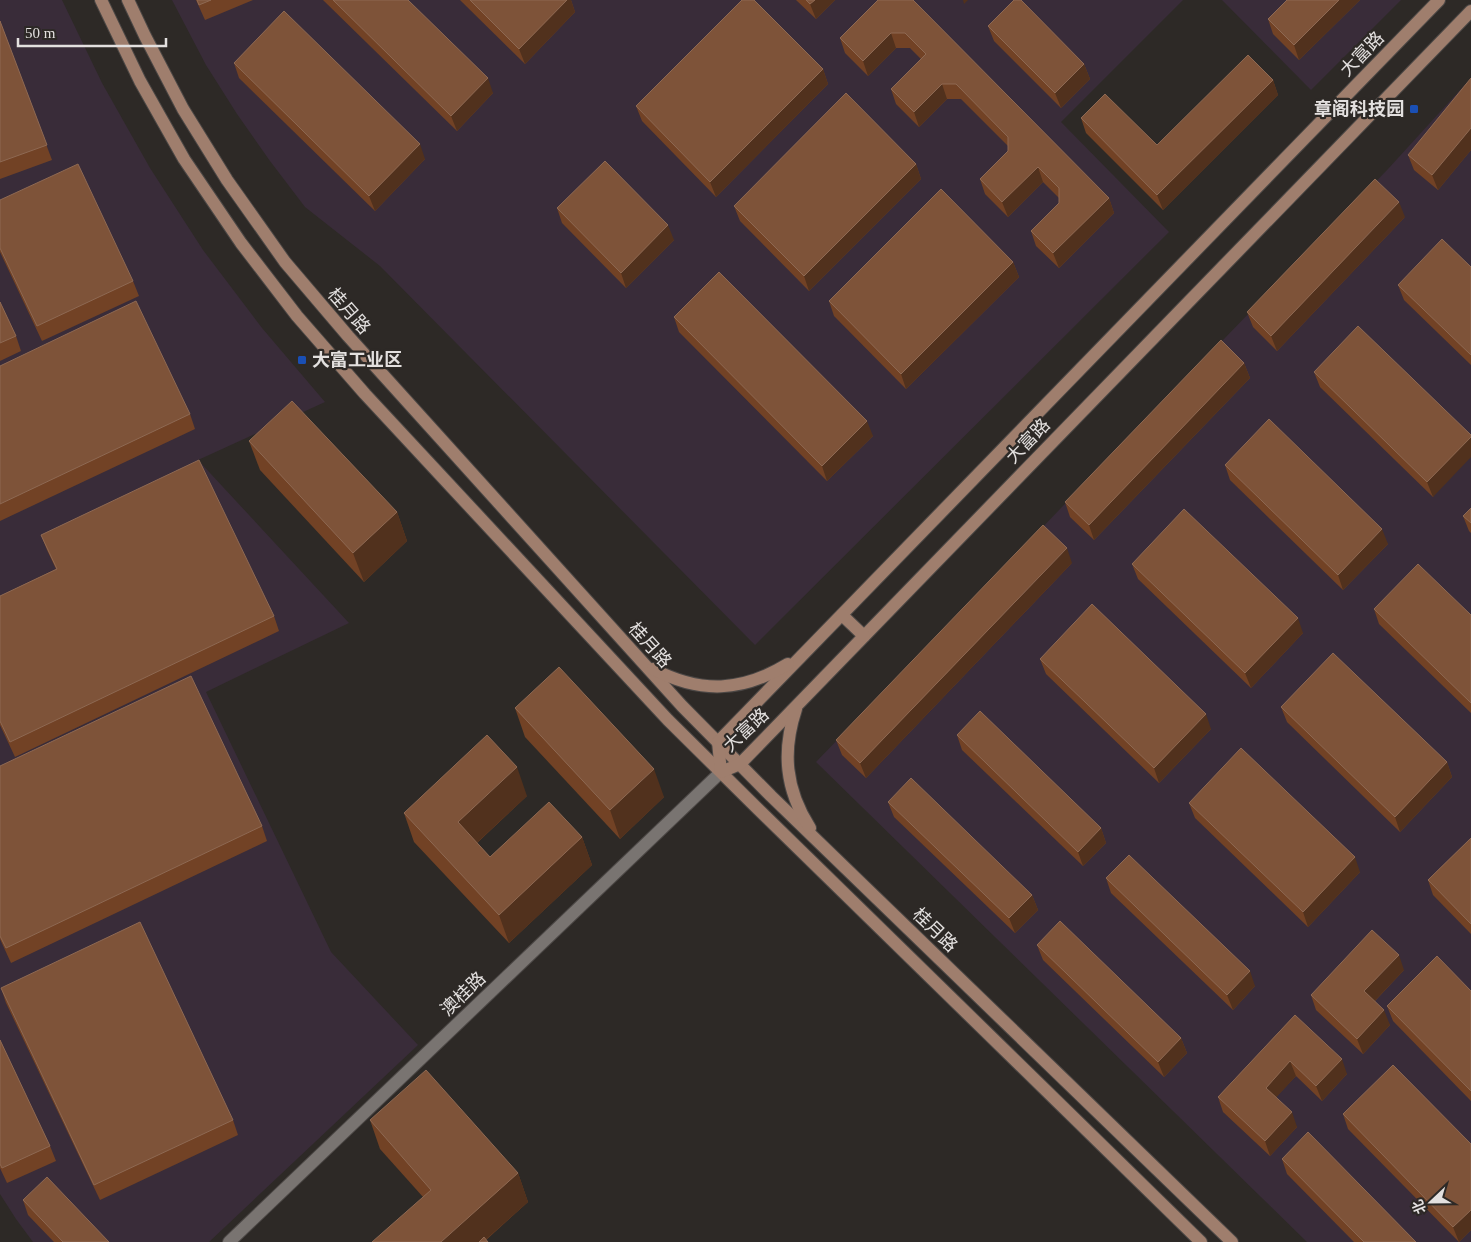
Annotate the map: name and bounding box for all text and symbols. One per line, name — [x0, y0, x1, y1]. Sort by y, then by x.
scale bar — [18, 15, 165, 47]
text: 50 m — [25, 25, 56, 41]
street label: 大富路 — [1336, 28, 1388, 80]
place label: 章阁科技园 — [1314, 99, 1404, 119]
marker: 章阁科技园 — [1408, 103, 1420, 115]
street label: 桂月路 — [324, 284, 374, 338]
place label: 大富工业区 — [312, 350, 402, 370]
marker: 大富工业区 — [296, 354, 308, 366]
street label: 大富路 — [1002, 415, 1054, 467]
street label: 桂月路 — [625, 618, 675, 672]
street label: 大富路 — [719, 704, 773, 756]
street label: 桂月路 — [909, 904, 961, 956]
street label: 澳桂路 — [437, 968, 489, 1020]
north arrow — [1406, 1177, 1456, 1227]
text: 北 — [1410, 1197, 1429, 1216]

